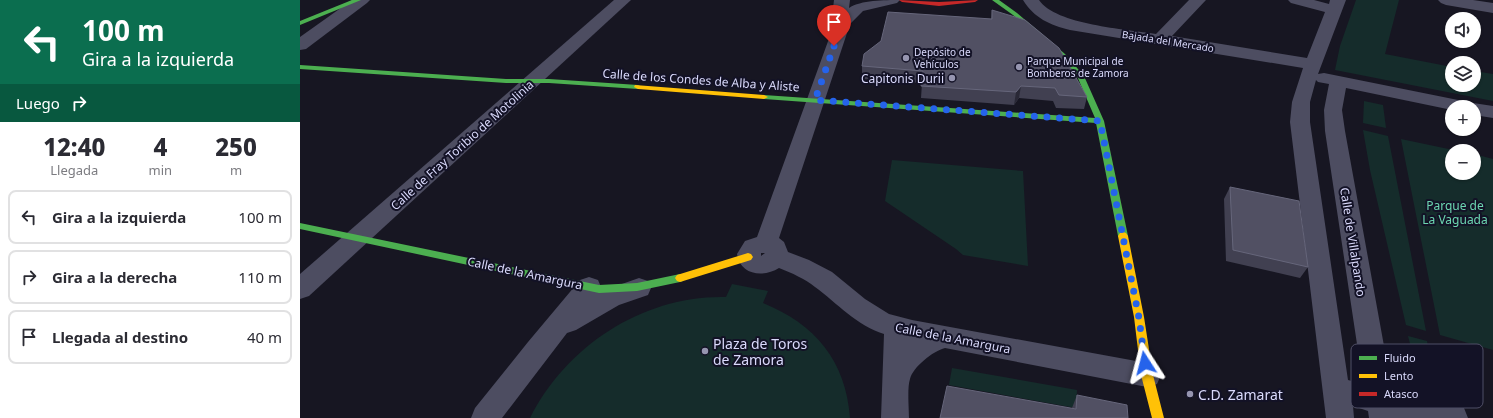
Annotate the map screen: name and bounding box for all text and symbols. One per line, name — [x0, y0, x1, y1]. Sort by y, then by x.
pin — [817, 5, 851, 46]
text: 100 m — [82, 11, 165, 49]
icon: arrive — [823, 11, 845, 33]
map controls — [1445, 12, 1481, 180]
button: sound — [1445, 12, 1481, 48]
icon: left — [16, 16, 68, 68]
street label: Bajada del Mercado — [1121, 27, 1215, 55]
place label: Depósito de Vehículos — [914, 45, 971, 71]
text: Gira a la izquierda — [82, 47, 234, 71]
marker: Depósito de Vehículos — [901, 53, 911, 63]
place label: Parque Municipal de Bomberos de Zamora — [1027, 54, 1129, 80]
button: layers — [1445, 56, 1481, 92]
marker: Parque Municipal de Bomberos de Zamora — [1014, 62, 1024, 72]
street label: Calle de los Condes de Alba y Aliste — [602, 65, 800, 95]
place label: Capitonis Durii — [861, 70, 944, 87]
marker: Capitonis Durii — [947, 73, 957, 83]
street label: Calle de Fray Toribio de Motolinia — [387, 76, 537, 214]
icon: right — [68, 92, 90, 114]
text: Luego — [16, 93, 60, 113]
button: + — [1445, 100, 1481, 136]
text: 12:40 — [43, 130, 105, 163]
text: 4 — [153, 130, 167, 163]
text: 250 — [215, 130, 257, 163]
button: − — [1445, 144, 1481, 180]
text: Llegada — [50, 161, 98, 179]
text: min — [149, 161, 172, 179]
text: m — [230, 161, 242, 179]
street label: Calle de Villalpando — [1336, 186, 1370, 298]
park label: Parque de La Vaguada — [1422, 197, 1488, 228]
icon: left — [18, 206, 40, 228]
text: Gira a la izquierda — [52, 207, 186, 227]
text: 100 m — [238, 207, 282, 227]
street label: Calle de la Amargura — [466, 252, 584, 294]
icon: right — [18, 266, 40, 288]
text: Gira a la derecha — [52, 267, 177, 287]
text: 110 m — [238, 267, 282, 287]
street label: Calle de la Amargura — [894, 318, 1012, 358]
icon: arrive — [18, 326, 40, 348]
text: Llegada al destino — [52, 327, 188, 347]
text: 40 m — [247, 327, 282, 347]
place label: Plaza de Toros de Zamora — [713, 334, 807, 369]
position arrow — [1124, 342, 1166, 384]
legend — [1351, 344, 1483, 408]
marker: Plaza de Toros de Zamora — [700, 346, 710, 356]
text: Fluido — [1384, 350, 1416, 365]
text: Lento — [1384, 368, 1414, 383]
place label: C.D. Zamarat — [1198, 385, 1283, 404]
text: Atasco — [1384, 386, 1419, 401]
marker: C.D. Zamarat — [1185, 389, 1195, 399]

